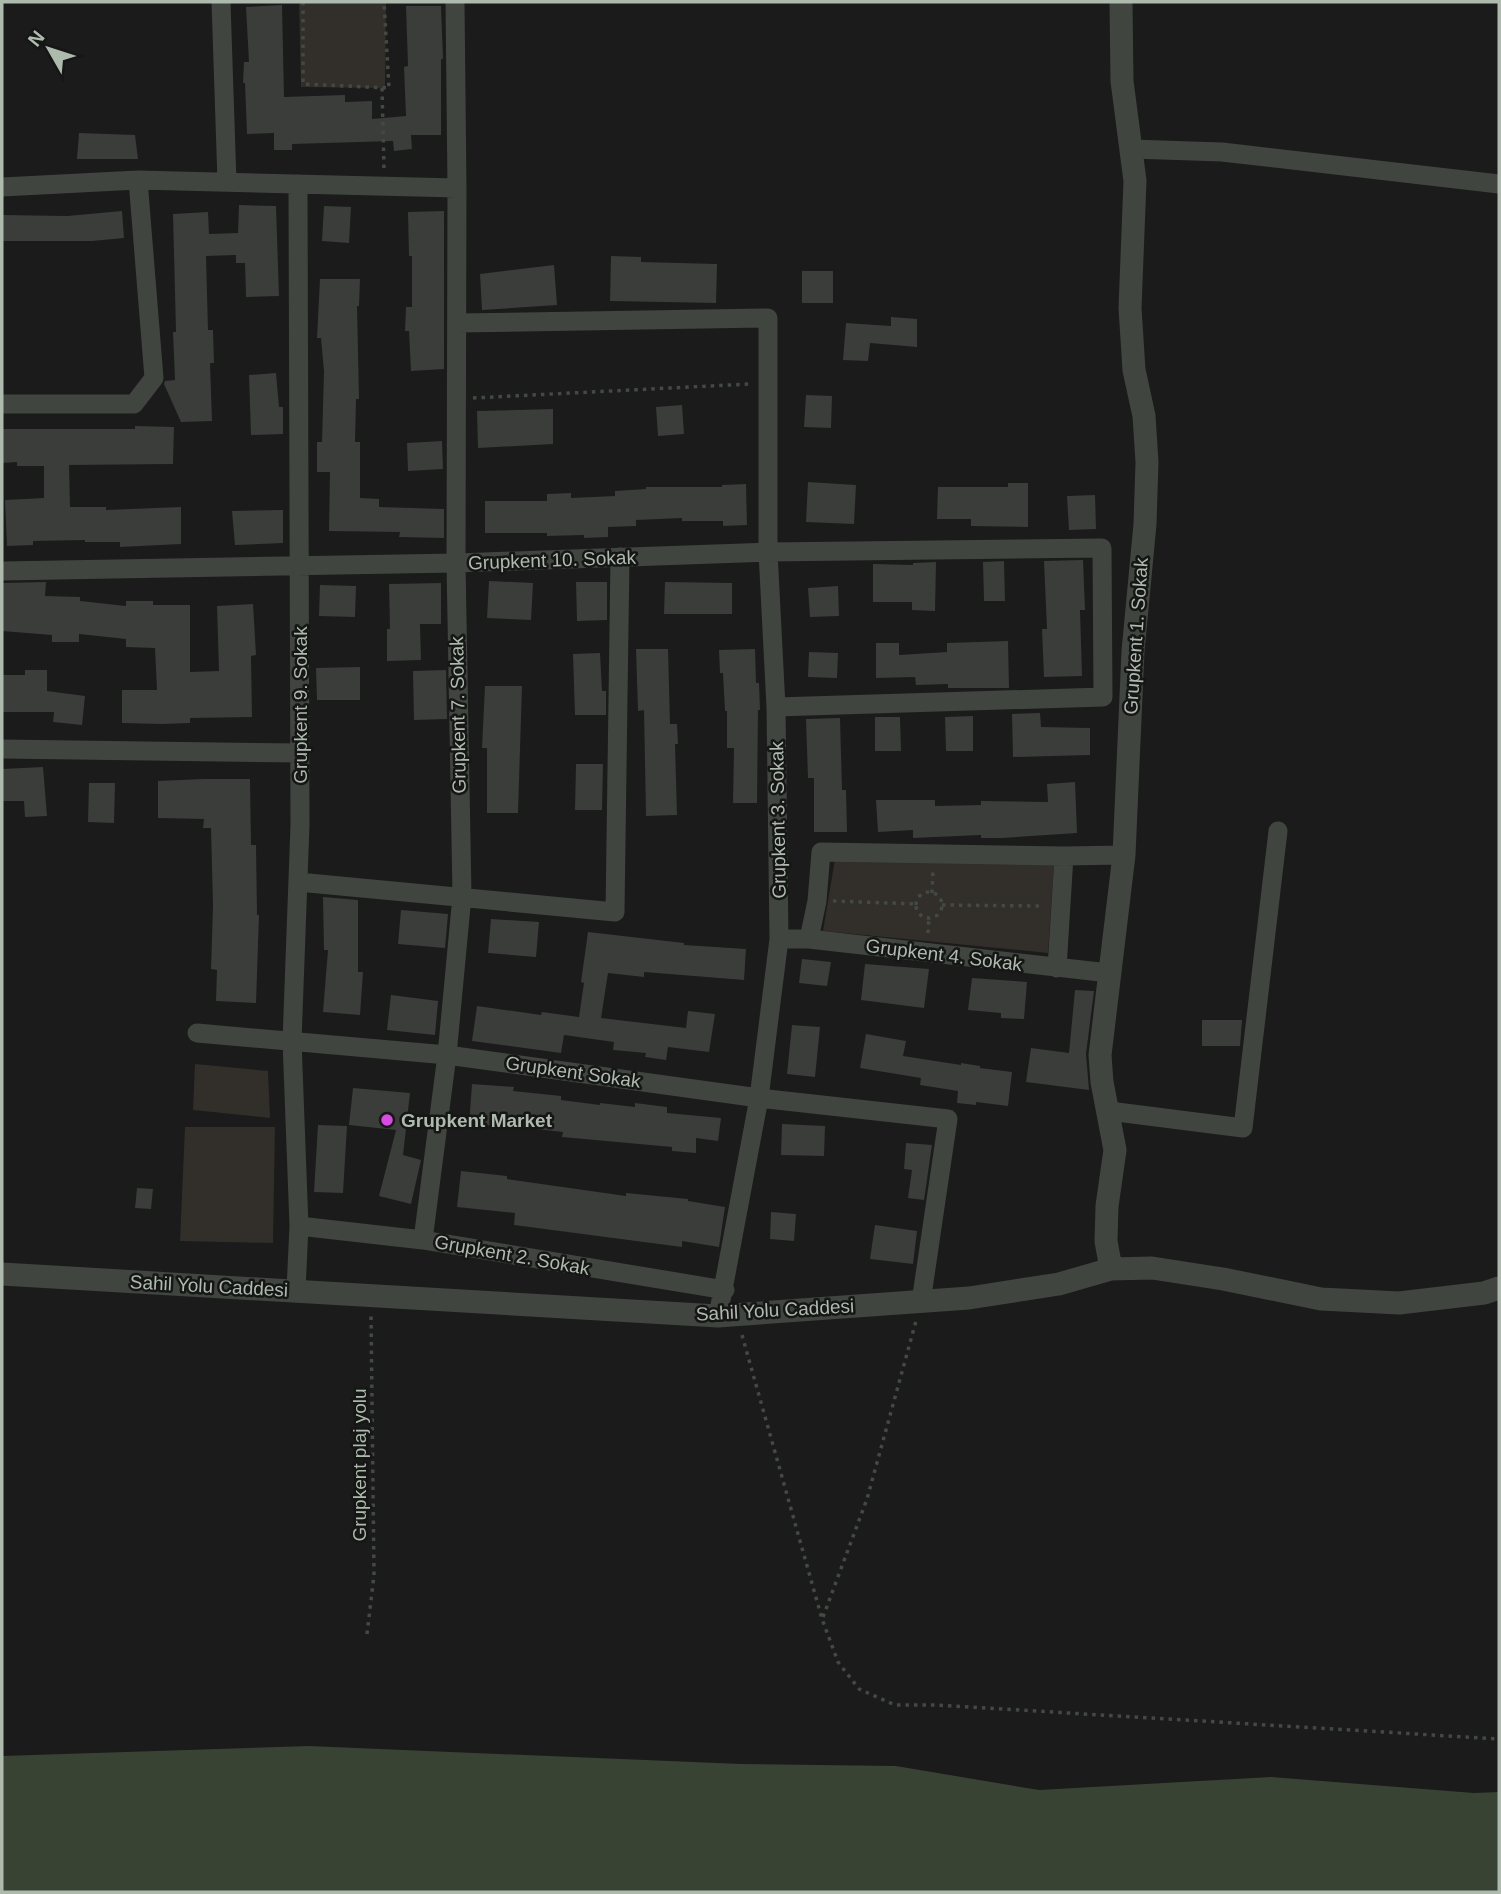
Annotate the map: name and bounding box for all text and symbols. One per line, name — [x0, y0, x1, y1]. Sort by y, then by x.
north arrow — [14, 14, 84, 84]
text: N — [24, 27, 49, 51]
street label: Grupkent 10. Sokak — [468, 547, 637, 573]
street label: Grupkent 1. Sokak — [1120, 556, 1152, 715]
street label: Grupkent 9. Sokak — [290, 626, 311, 784]
street label: Grupkent 7. Sokak — [446, 636, 470, 794]
street label: Grupkent 3. Sokak — [766, 741, 790, 899]
street label: Grupkent 4. Sokak — [865, 935, 1024, 975]
street label: Grupkent Sokak — [504, 1052, 642, 1092]
place label: Grupkent Market — [401, 1110, 553, 1131]
marker: Grupkent Market — [379, 1112, 395, 1128]
street label: Grupkent 2. Sokak — [433, 1231, 592, 1279]
street label: Sahil Yolu Caddesi — [129, 1271, 289, 1301]
street label: Sahil Yolu Caddesi — [695, 1295, 855, 1325]
street label: Grupkent plaj yolu — [349, 1388, 370, 1542]

